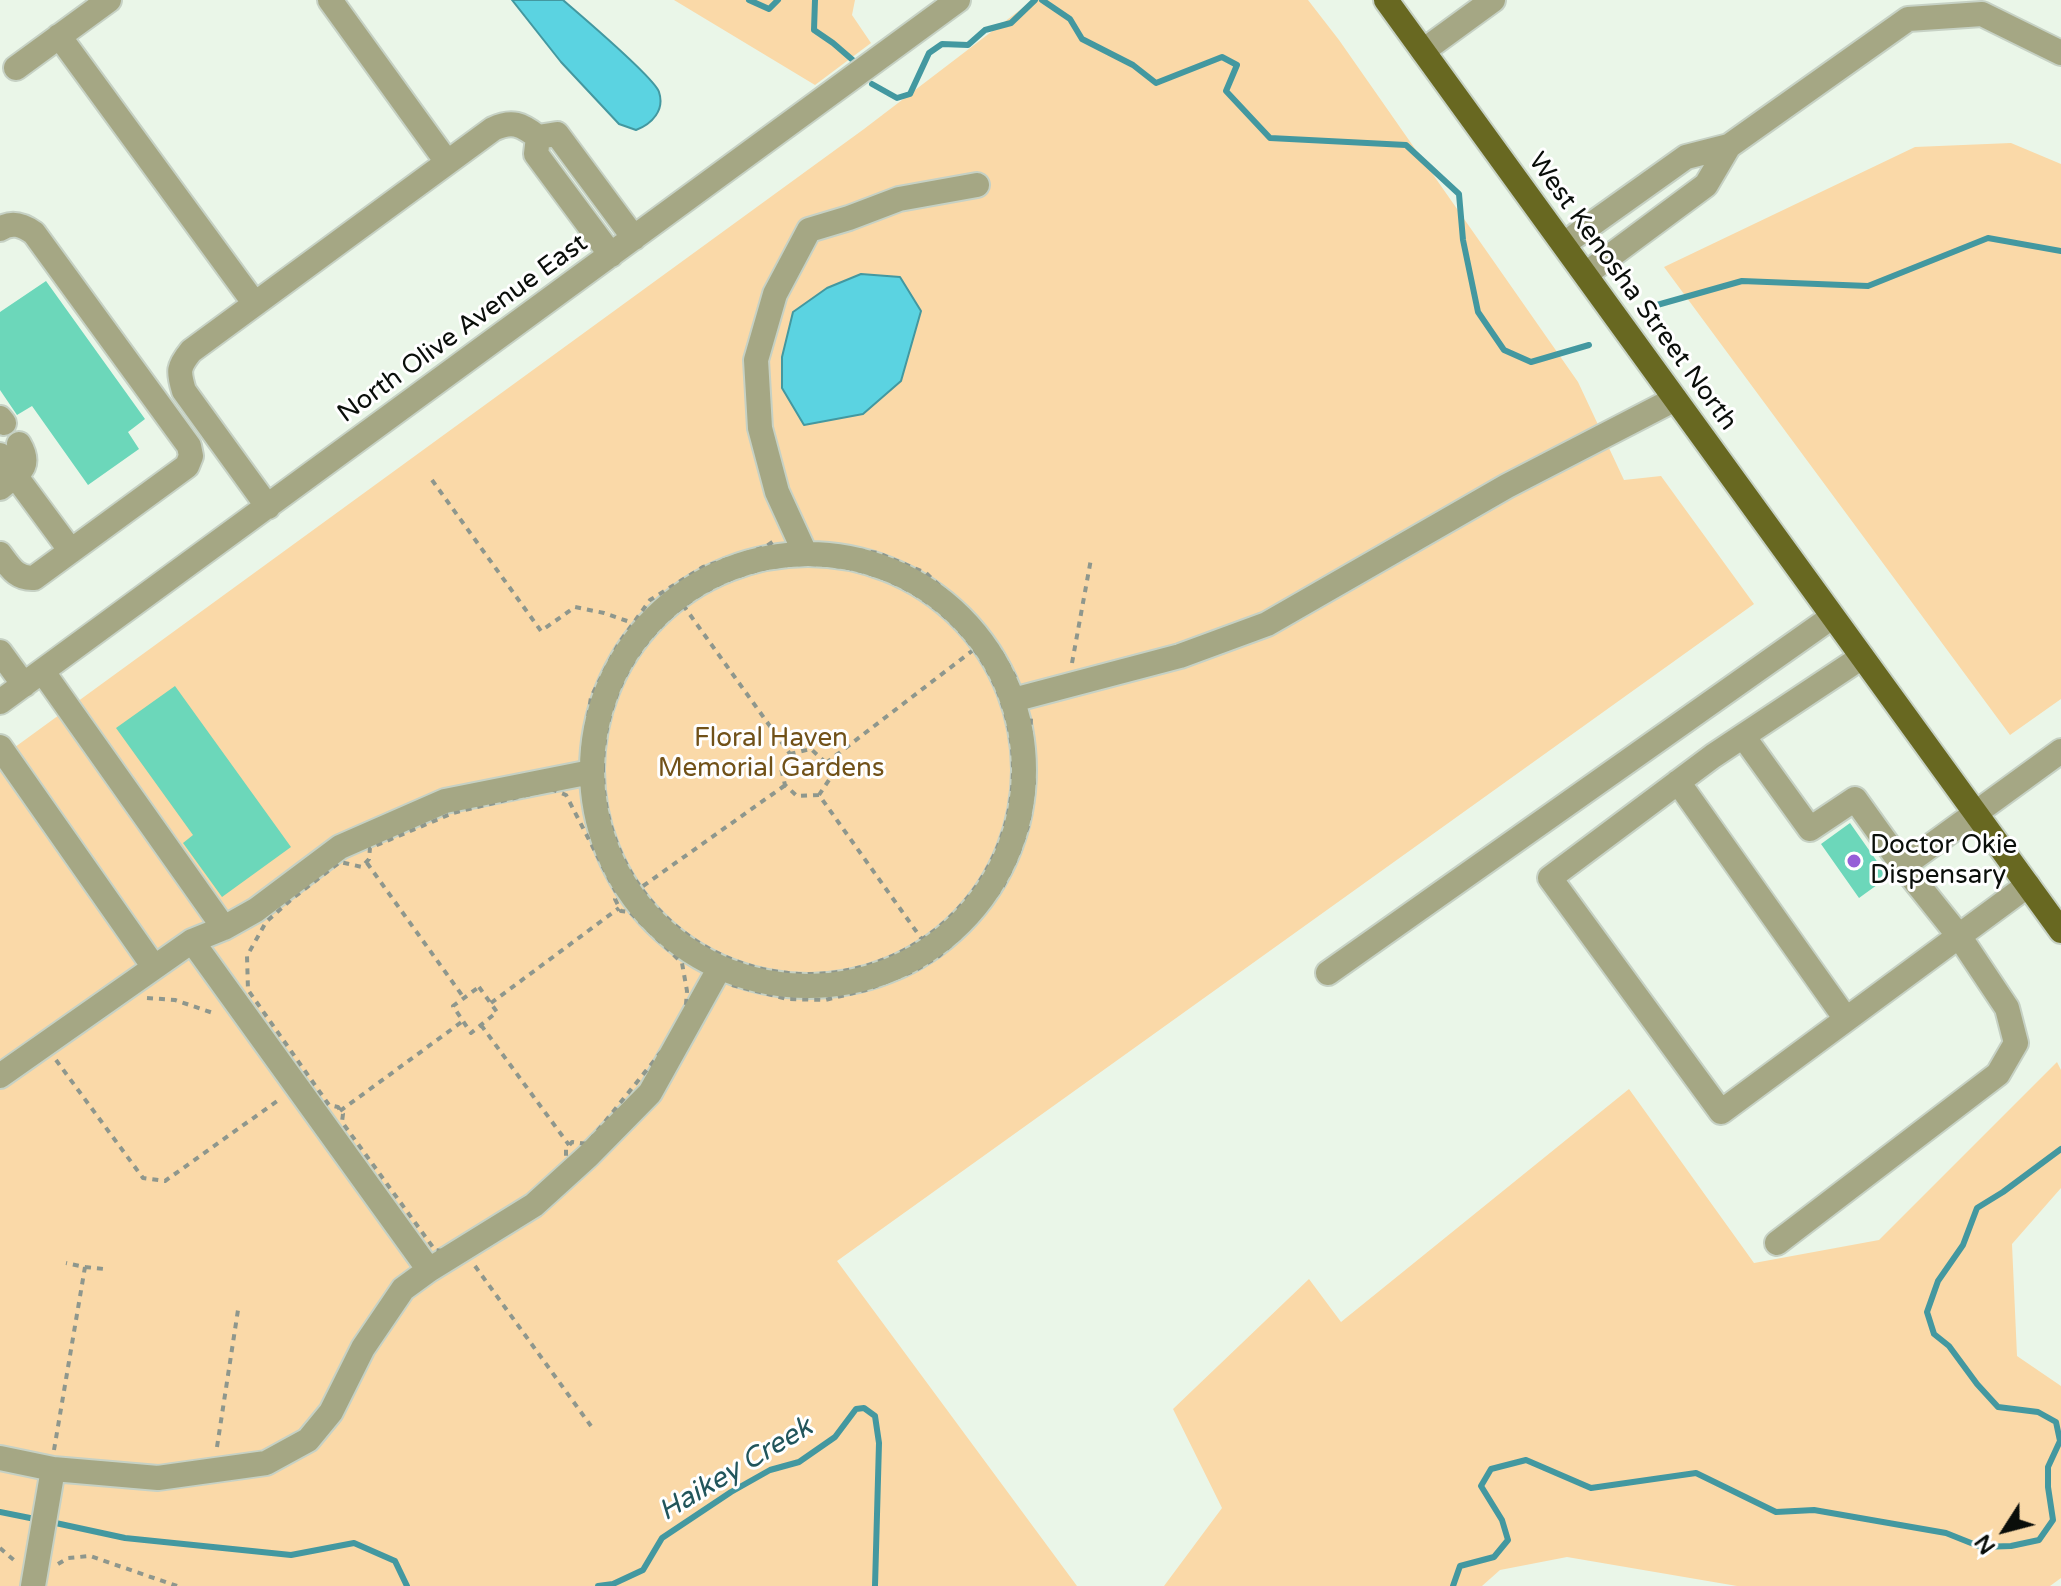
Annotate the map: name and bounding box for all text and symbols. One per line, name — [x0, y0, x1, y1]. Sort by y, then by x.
street label: West Kenosha Street North — [1521, 147, 1743, 437]
street label: North Olive Avenue East — [332, 228, 594, 430]
park label: Floral Haven Memorial Gardens — [658, 723, 884, 784]
place label: Doctor Okie Dispensary — [1870, 830, 2017, 892]
marker: Doctor Okie Dispensary — [1845, 852, 1863, 870]
water label: Haikey Creek — [653, 1411, 819, 1529]
north arrow — [1965, 1490, 2045, 1570]
text: N — [1970, 1529, 2001, 1559]

